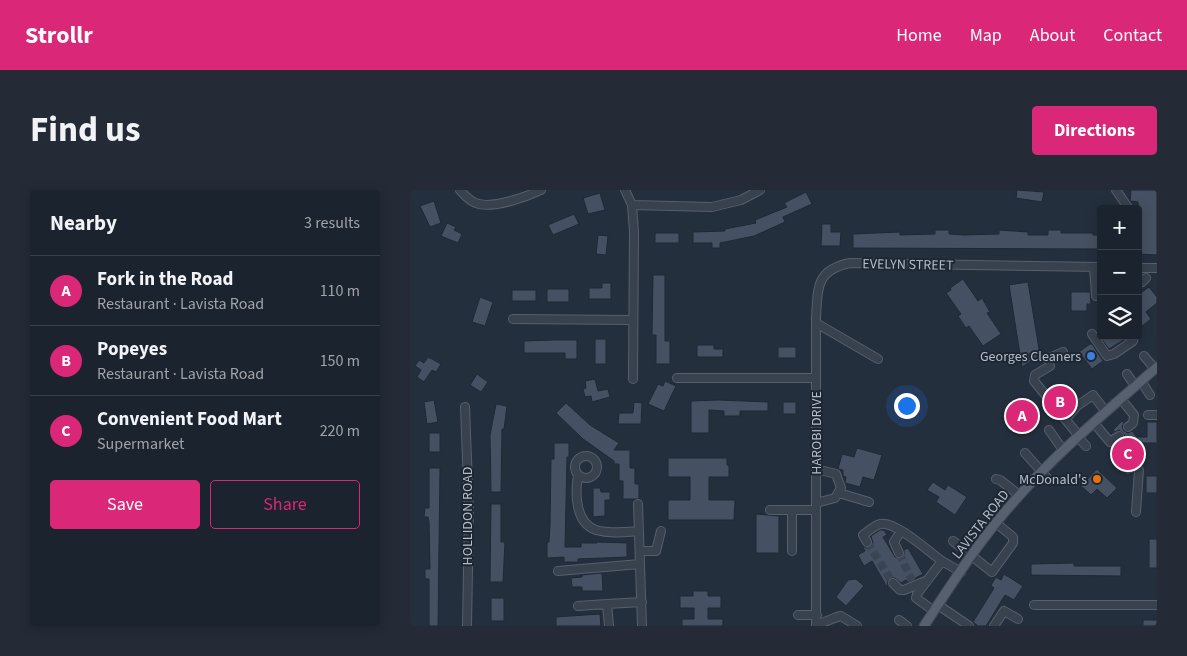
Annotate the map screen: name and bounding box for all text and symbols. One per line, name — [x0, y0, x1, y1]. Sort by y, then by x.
text: Strollr — [25, 18, 93, 53]
text: Home — [896, 23, 942, 48]
text: Map — [970, 23, 1002, 48]
text: About — [1030, 23, 1075, 48]
text: Contact — [1103, 23, 1162, 48]
text: Find us — [30, 105, 140, 155]
button: Directions — [1032, 106, 1157, 155]
map controls — [1097, 205, 1142, 340]
button: + — [1097, 205, 1142, 250]
text: Nearby — [50, 208, 117, 238]
text: 3 results — [304, 212, 360, 234]
button: − — [1097, 250, 1142, 295]
street label: EVELYN STREET — [862, 254, 954, 276]
text: Fork in the Road — [97, 266, 233, 293]
text: A — [61, 280, 71, 302]
text: 110 m — [320, 280, 360, 302]
text: Restaurant · Lavista Road — [97, 293, 264, 315]
button: layers — [1097, 295, 1142, 340]
text: Popeyes — [97, 336, 167, 363]
place label: Georges Cleaners — [980, 347, 1081, 367]
text: B — [61, 350, 71, 372]
text: 150 m — [320, 350, 360, 372]
marker: Georges Cleaners — [1085, 350, 1097, 362]
text: Restaurant · Lavista Road — [97, 363, 264, 385]
pin: B — [1044, 383, 1076, 421]
street label: HAROBI DRIVE — [807, 391, 827, 475]
your location — [894, 393, 920, 419]
pin: A — [1006, 397, 1038, 435]
text: Convenient Food Mart — [97, 406, 282, 433]
text: C — [61, 420, 71, 442]
text: 220 m — [320, 420, 360, 442]
text: Supermarket — [97, 433, 184, 455]
pin: C — [1112, 435, 1144, 473]
street label: HOLLIDON ROAD — [458, 467, 478, 565]
place label: McDonald's — [1019, 470, 1087, 490]
marker: McDonald's — [1091, 473, 1103, 485]
button: Save — [50, 480, 200, 529]
button: Share — [210, 480, 360, 529]
street label: LAVISTA ROAD — [947, 486, 1014, 563]

